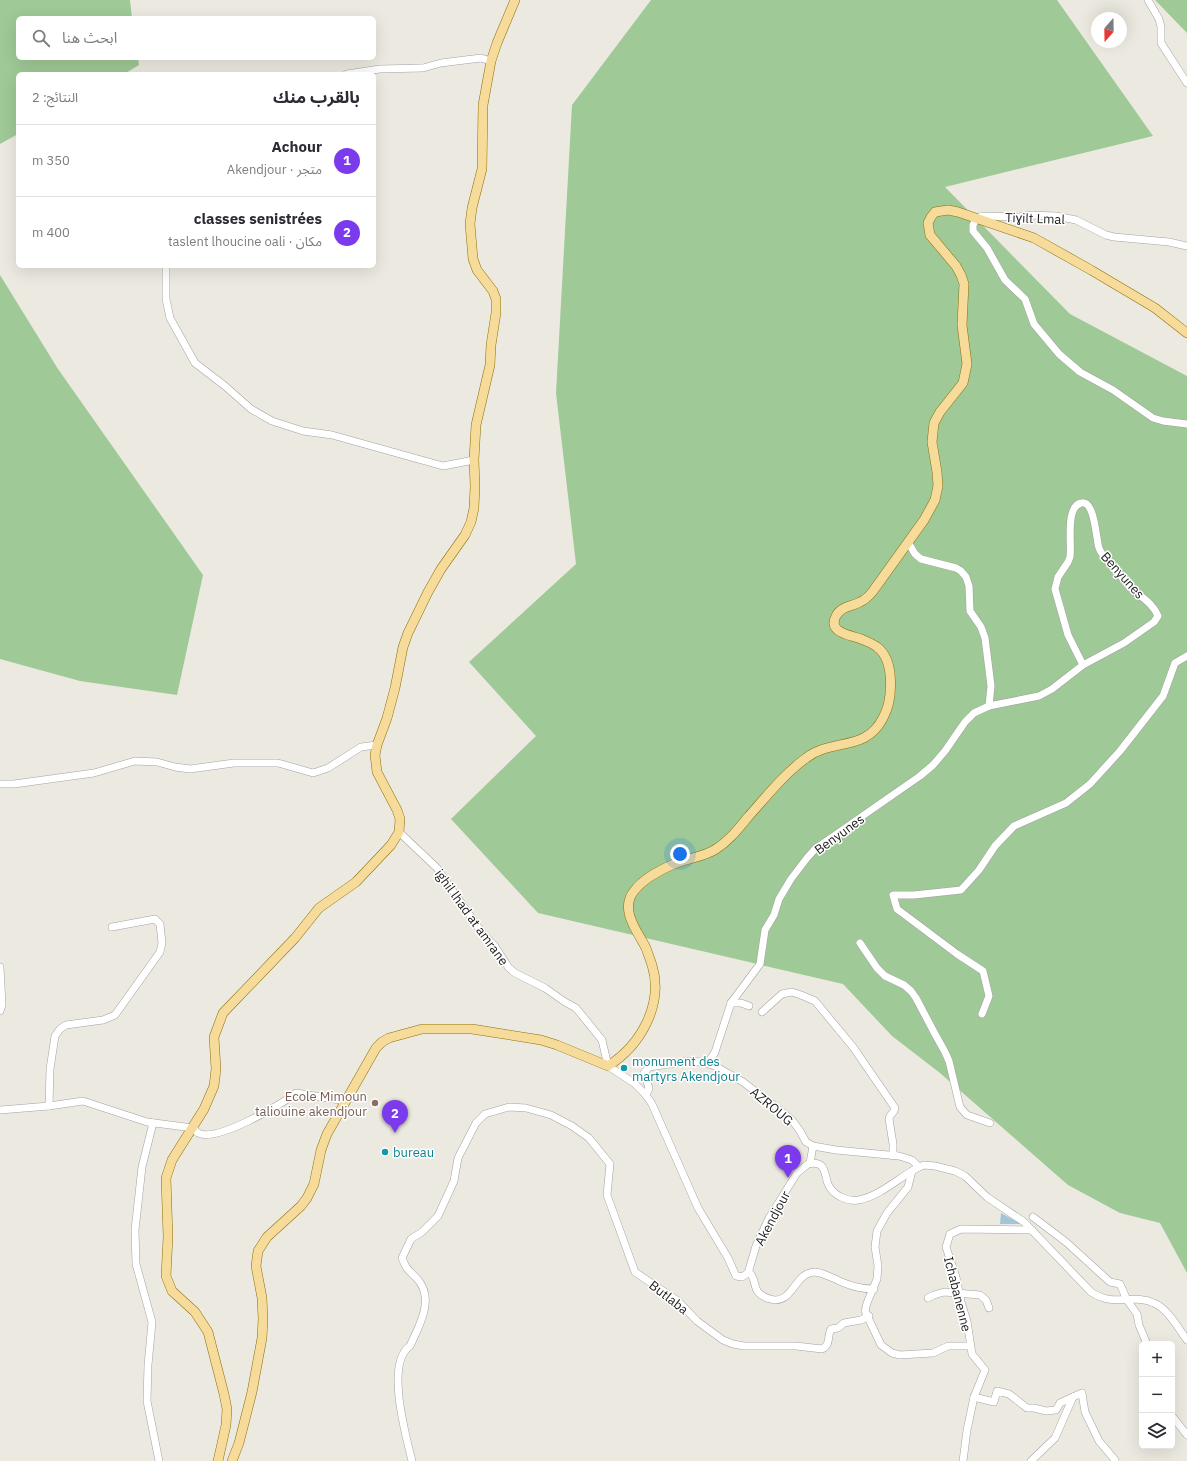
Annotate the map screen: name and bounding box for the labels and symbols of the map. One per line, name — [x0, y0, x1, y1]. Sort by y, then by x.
north arrow — [1091, 12, 1127, 48]
street label: Tiɣilt Lmal — [1005, 209, 1066, 228]
street label: Benyunes — [1097, 548, 1148, 602]
street label: Benyunes — [811, 811, 868, 858]
your location — [670, 844, 690, 864]
street label: ighil lhad at amrane — [431, 866, 512, 969]
place label: monument des martyrs Akendjour — [632, 1053, 740, 1085]
marker: monument des martyrs Akendjour — [619, 1063, 629, 1073]
street label: AZROUG — [747, 1083, 797, 1129]
place label: Ecole Mimoun taliouine akendjour — [255, 1088, 367, 1120]
marker: Ecole Mimoun taliouine akendjour — [370, 1098, 380, 1108]
pin: 2 — [382, 1100, 408, 1133]
place label: bureau — [393, 1144, 434, 1161]
pin: 1 — [775, 1145, 801, 1178]
marker: bureau — [380, 1147, 390, 1157]
street label: Akendjour — [751, 1188, 794, 1249]
street label: Ichabanenne — [940, 1255, 975, 1333]
street label: Butlaba — [646, 1277, 692, 1318]

